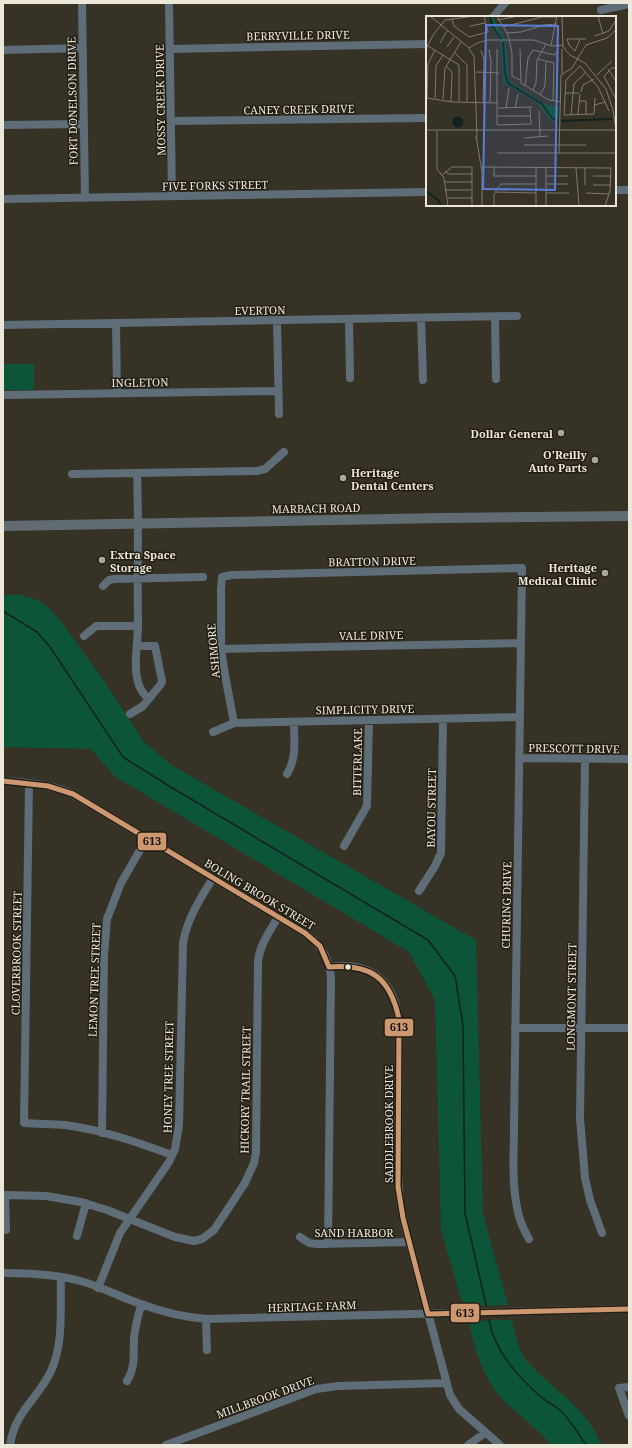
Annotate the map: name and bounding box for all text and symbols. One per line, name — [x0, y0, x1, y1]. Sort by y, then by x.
inset map — [426, 16, 616, 206]
street label: BERRYVILLE DRIVE — [246, 27, 350, 43]
street label: FORT DONELSON DRIVE — [63, 37, 81, 165]
street label: MOSSY CREEK DRIVE — [152, 44, 168, 156]
street label: CANEY CREEK DRIVE — [243, 101, 355, 117]
street label: FIVE FORKS STREET — [162, 177, 269, 193]
street label: EVERTON — [234, 302, 286, 318]
street label: INGLETON — [111, 374, 169, 390]
place label: Dollar General — [470, 426, 553, 441]
marker: Dollar General — [556, 428, 566, 438]
place label: O'Reilly Auto Parts — [528, 447, 588, 475]
marker: O'Reilly Auto Parts — [590, 455, 600, 465]
place label: Heritage Dental Centers — [351, 465, 434, 493]
marker: Heritage Dental Centers — [338, 473, 348, 483]
street label: MARBACH ROAD — [271, 500, 361, 516]
place label: Extra Space Storage — [110, 547, 176, 575]
street label: BRATTON DRIVE — [328, 553, 416, 569]
marker: Extra Space Storage — [97, 555, 107, 565]
place label: Heritage Medical Clinic — [518, 560, 597, 588]
marker: Heritage Medical Clinic — [600, 568, 610, 578]
street label: ASHMORE — [203, 623, 223, 679]
street label: VALE DRIVE — [339, 627, 403, 643]
street label: SIMPLICITY DRIVE — [316, 701, 415, 717]
street label: BITTERLAKE — [349, 728, 365, 796]
street label: PRESCOTT DRIVE — [528, 740, 620, 756]
street label: BAYOU STREET — [423, 768, 439, 848]
line badge: 613 — [137, 832, 167, 851]
text: 613 — [143, 833, 161, 848]
street label: BOLING BROOK STREET — [202, 855, 318, 933]
street label: CHURING DRIVE — [498, 861, 514, 949]
street label: CLOVERBROOK STREET — [7, 890, 25, 1015]
street label: LEMON TREE STREET — [85, 922, 103, 1037]
street label: LONGMONT STREET — [563, 943, 579, 1051]
unlabelled marker — [343, 962, 353, 972]
line badge: 613 — [384, 1018, 414, 1037]
text: 613 — [390, 1019, 408, 1034]
street label: HONEY TREE STREET — [160, 1020, 176, 1133]
street label: HICKORY TRAIL STREET — [236, 1026, 254, 1154]
street label: SADDLEBROOK DRIVE — [381, 1065, 396, 1183]
street label: SAND HARBOR — [314, 1225, 394, 1240]
street label: HERITAGE FARM — [267, 1297, 357, 1315]
line badge: 613 — [450, 1303, 480, 1323]
text: 613 — [456, 1305, 474, 1320]
street label: MILLBROOK DRIVE — [214, 1372, 316, 1422]

